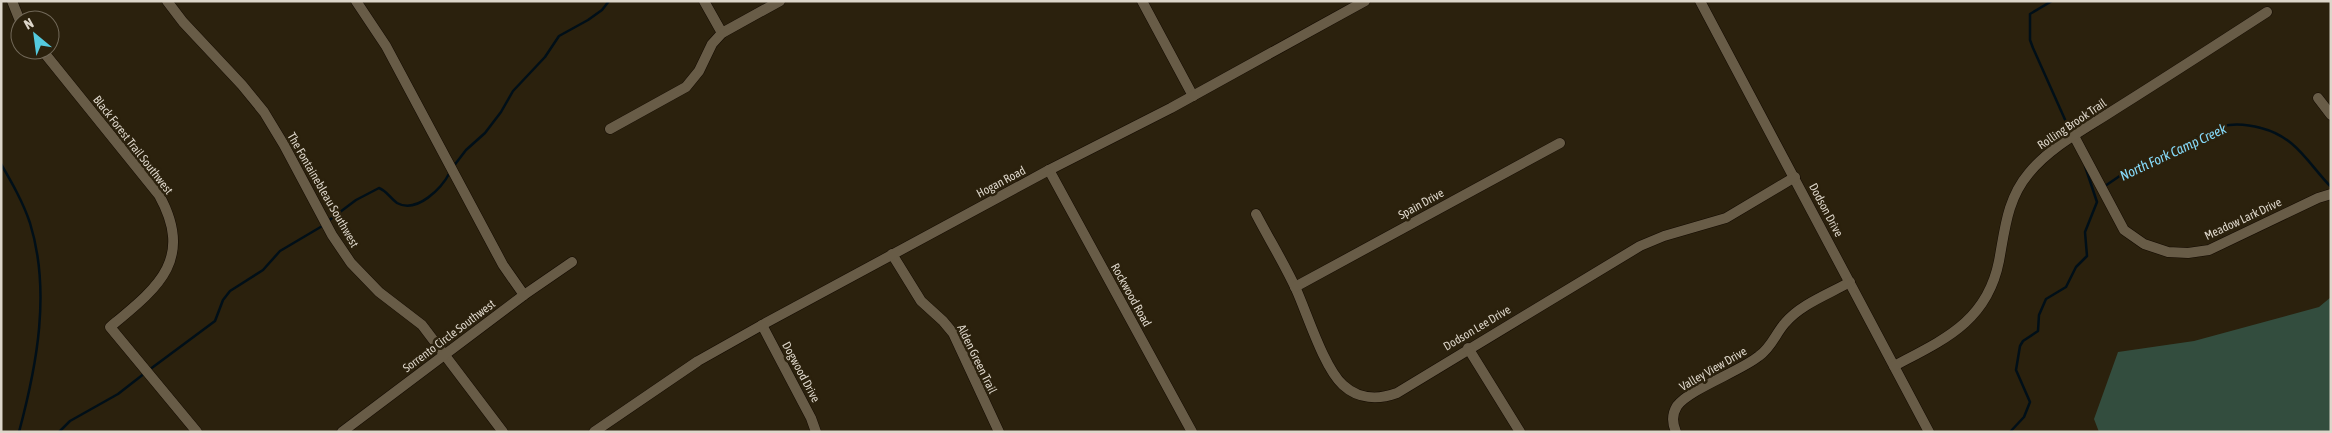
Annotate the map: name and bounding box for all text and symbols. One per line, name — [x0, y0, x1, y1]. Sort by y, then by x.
north arrow — [10, 10, 60, 60]
text: N — [21, 15, 36, 33]
street label: Black Forest Trail Southwest — [90, 93, 176, 198]
street label: Rolling Brook Trail — [2035, 95, 2110, 152]
water label: North Fork Camp Creek — [2117, 120, 2230, 184]
street label: The Fontainebleau Southwest — [284, 130, 362, 250]
street label: Hogan Road — [974, 163, 1028, 201]
street label: Dodson Drive — [1806, 181, 1846, 239]
street label: Spain Drive — [1396, 186, 1446, 222]
street label: Meadow Lark Drive — [2202, 195, 2284, 243]
street label: Rockwood Road — [1108, 261, 1154, 329]
street label: Sorrento Circle Southwest — [400, 296, 498, 375]
street label: Dodson Lee Drive — [1441, 302, 1513, 354]
street label: Alden Green Trail — [954, 322, 1000, 397]
street label: Dogwood Drive — [779, 339, 823, 405]
street label: Valley View Drive — [1677, 344, 1749, 394]

